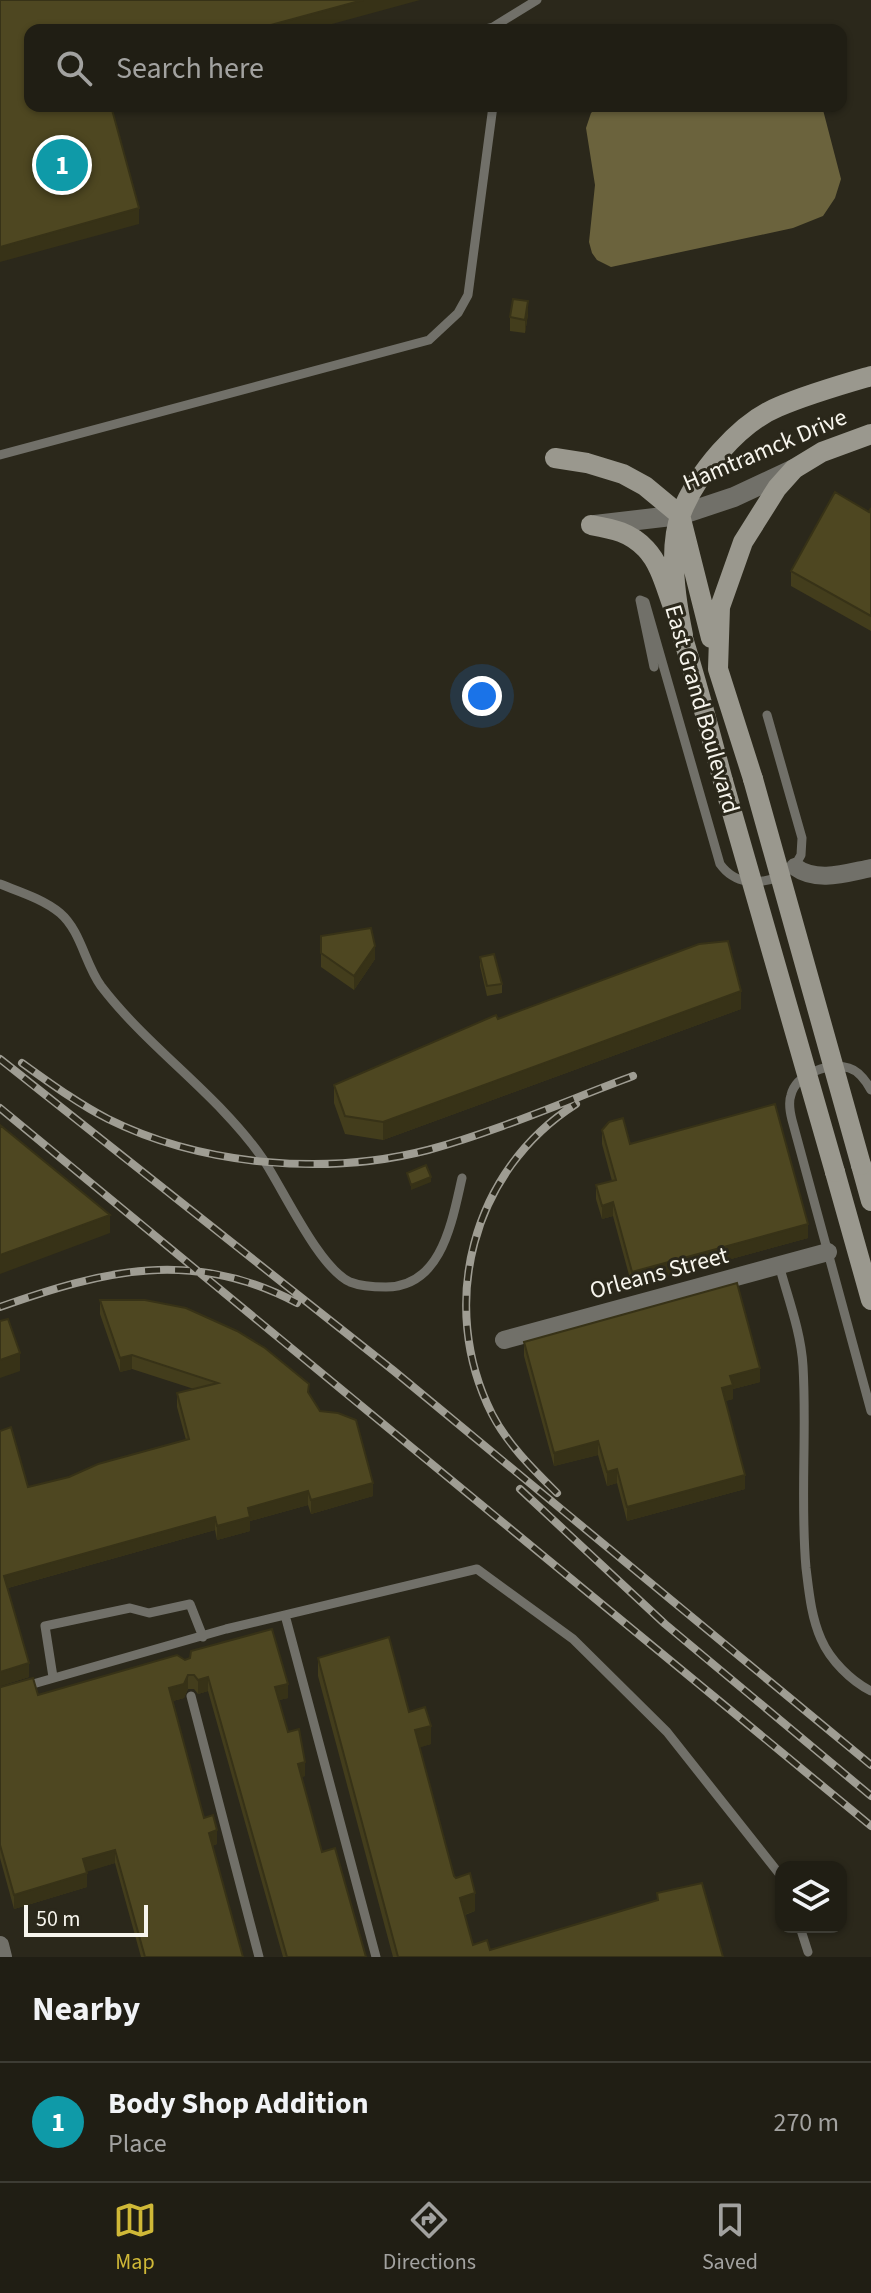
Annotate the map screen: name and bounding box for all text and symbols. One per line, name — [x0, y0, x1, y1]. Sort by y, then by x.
search box — [24, 24, 847, 112]
icon: search — [52, 46, 96, 90]
text: Search here — [116, 47, 264, 90]
pin: 1 — [36, 135, 88, 195]
street label: Hamtramck Drive — [678, 400, 852, 500]
street label: East Grand Boulevard — [655, 601, 749, 817]
your location — [462, 676, 502, 716]
street label: Orleans Street — [586, 1238, 732, 1308]
map controls — [775, 1861, 847, 1933]
button: layers — [775, 1861, 847, 1933]
scale bar — [24, 1901, 148, 1937]
text: 50 m — [36, 1903, 81, 1935]
text: Nearby — [32, 1985, 140, 2034]
text: Body Shop Addition — [108, 2082, 369, 2125]
text: 1 — [51, 2104, 65, 2141]
text: 270 m — [773, 2104, 839, 2141]
text: Place — [108, 2125, 167, 2162]
tab: Map — [113, 2198, 157, 2278]
tab: Directions — [383, 2198, 476, 2278]
tab: Saved — [702, 2198, 758, 2278]

